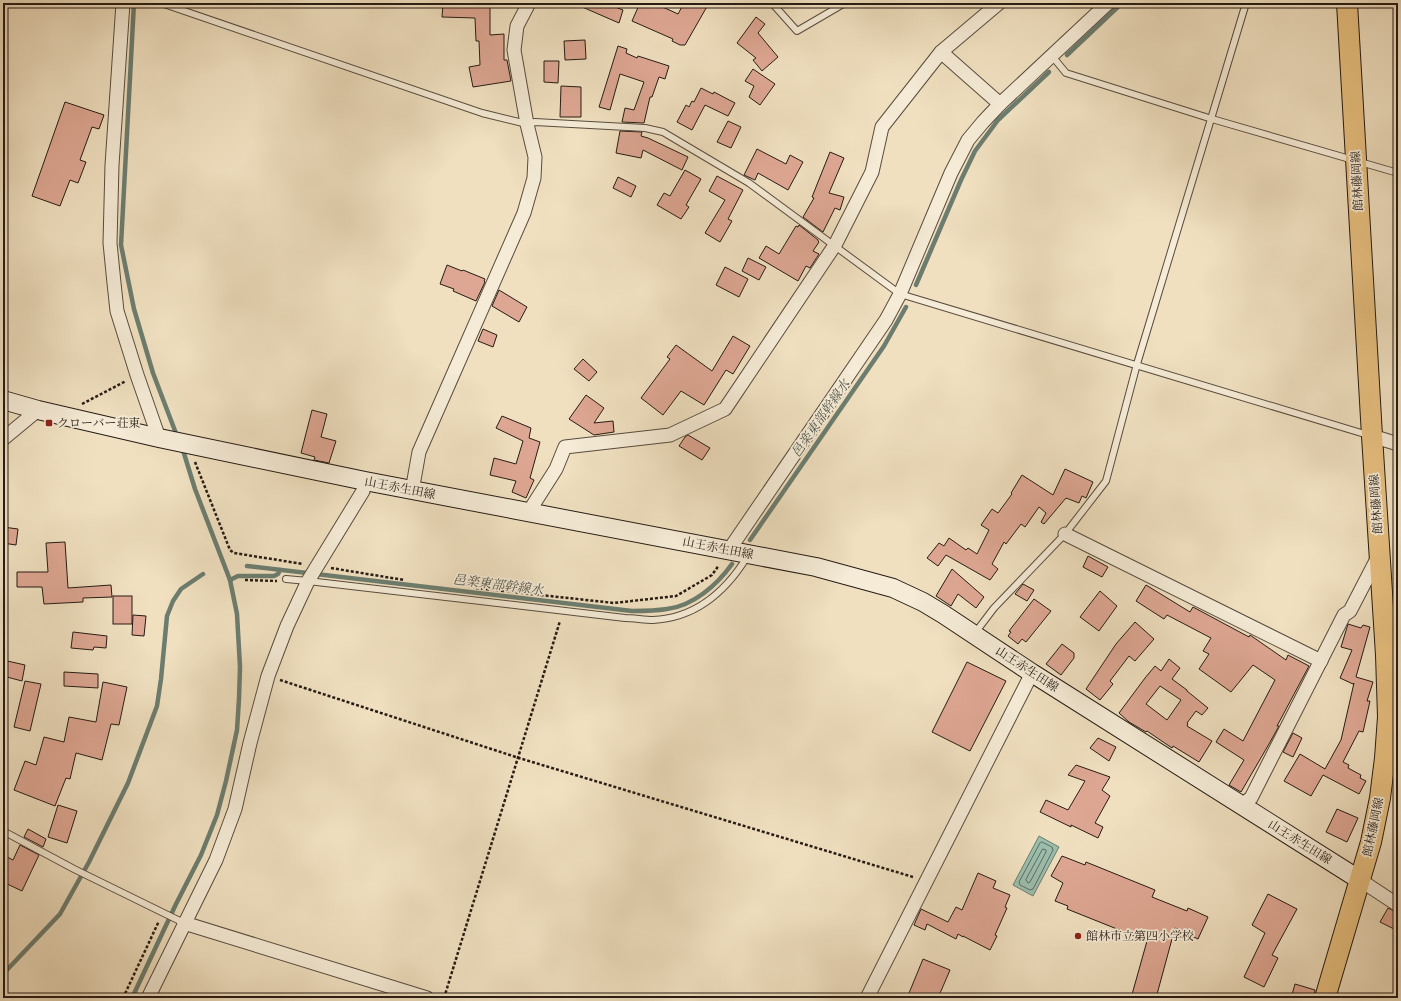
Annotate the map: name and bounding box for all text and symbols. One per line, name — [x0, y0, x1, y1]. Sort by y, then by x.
street label: 館林藤岡線 — [1347, 151, 1366, 211]
water label: 邑楽東部幹線水 — [787, 375, 854, 460]
place label: クローバー荘東 — [57, 415, 140, 430]
marker: クローバー荘東 — [44, 418, 54, 428]
street label: 山王赤生田線 — [363, 473, 437, 502]
street label: 館林藤岡線 — [1366, 474, 1385, 534]
street label: 山王赤生田線 — [681, 533, 755, 562]
water label: 邑楽東部幹線水 — [452, 571, 546, 598]
street label: 山王赤生田線 — [993, 643, 1062, 694]
street label: 館林藤岡線 — [1359, 796, 1386, 858]
street label: 山王赤生田線 — [1266, 816, 1335, 867]
place label: 館林市立第四小学校 — [1086, 928, 1194, 943]
marker: 館林市立第四小学校 — [1073, 931, 1083, 941]

